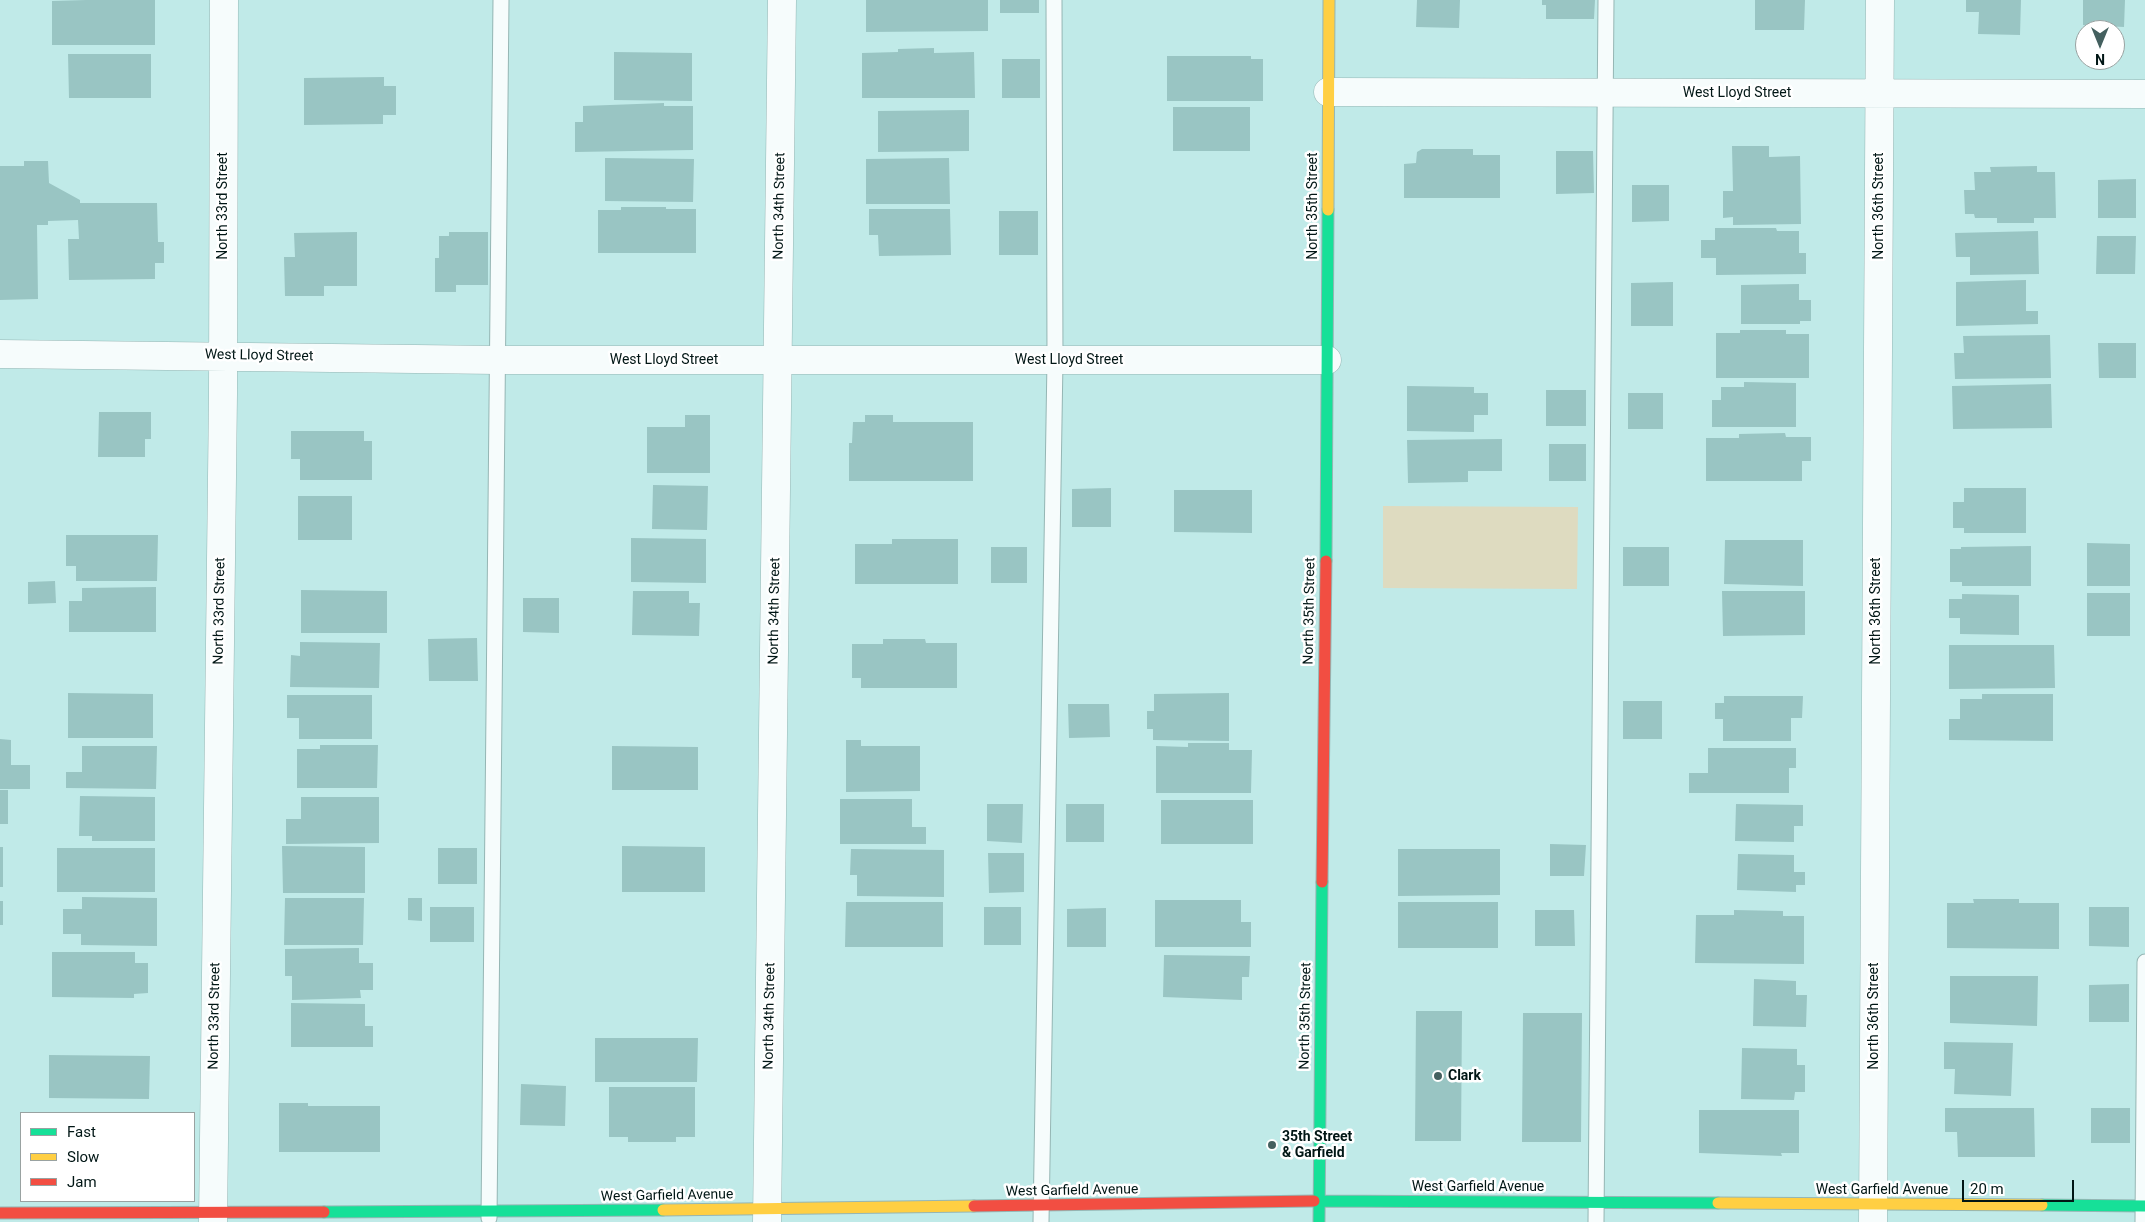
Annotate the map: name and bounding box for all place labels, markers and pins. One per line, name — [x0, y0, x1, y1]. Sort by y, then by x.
place label: Clark — [1448, 1068, 1481, 1084]
marker: Clark — [1432, 1070, 1444, 1082]
place label: 35th Street & Garfield — [1282, 1129, 1352, 1162]
marker: 35th Street & Garfield — [1266, 1139, 1278, 1151]

